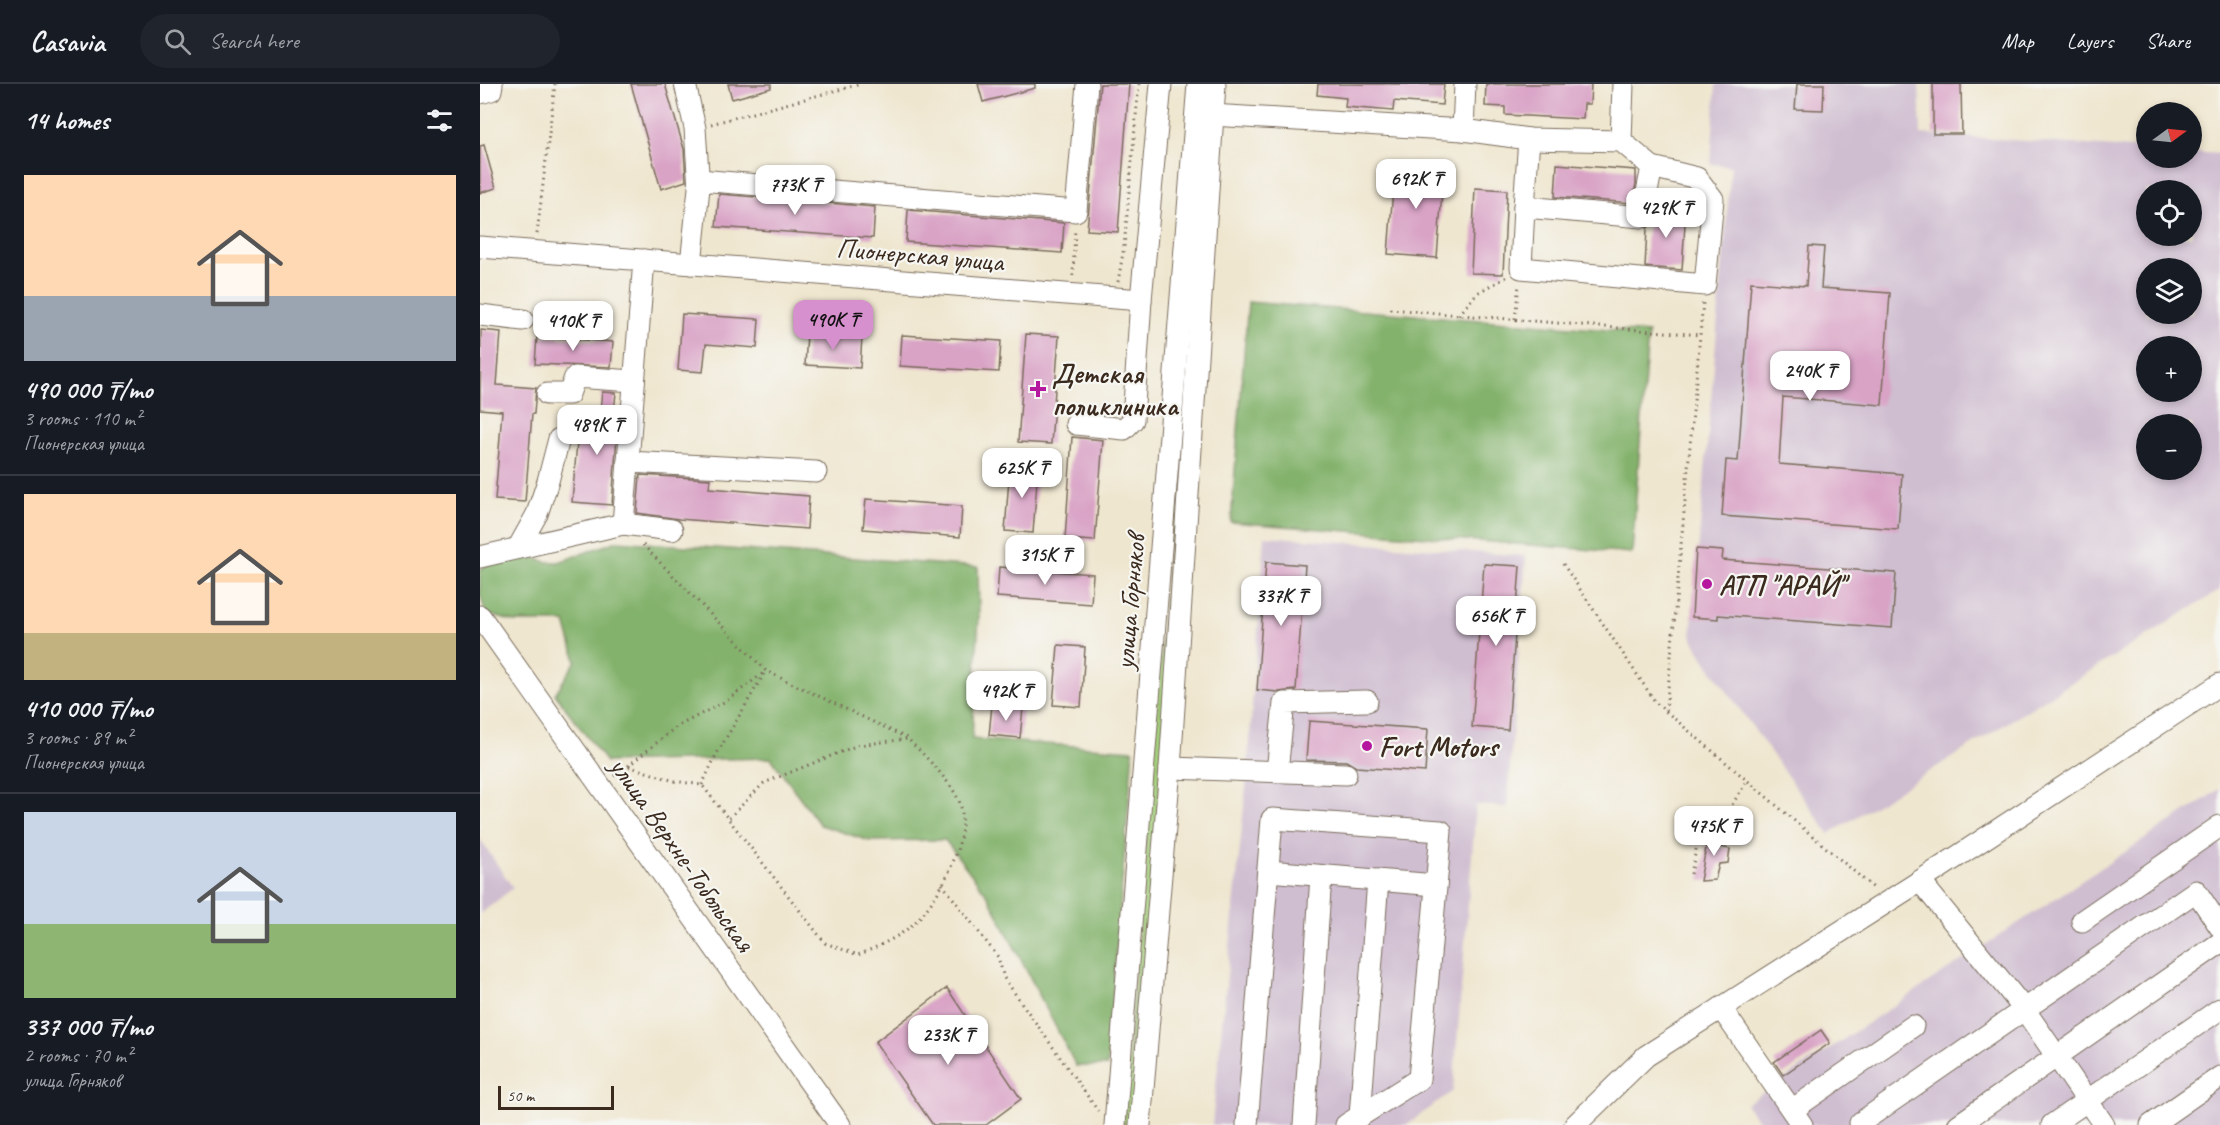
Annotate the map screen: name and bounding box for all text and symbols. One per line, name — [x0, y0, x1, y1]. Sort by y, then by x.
search box — [140, 14, 560, 68]
text: Casavia — [30, 24, 104, 59]
icon: search — [161, 25, 194, 58]
text: Search here — [209, 27, 299, 55]
text: Map — [2001, 28, 2034, 54]
text: Layers — [2067, 28, 2113, 54]
text: Share — [2146, 28, 2190, 54]
north arrow — [2136, 102, 2202, 168]
map controls — [2136, 102, 2202, 480]
text: 14 homes — [24, 104, 109, 137]
icon: filters — [423, 104, 456, 137]
pin: 692K ₸ — [1367, 159, 1465, 210]
pin: 773K ₸ — [746, 165, 844, 216]
text: 692K ₸ — [1390, 166, 1442, 191]
text: 773K ₸ — [769, 172, 821, 197]
button: locate — [2136, 180, 2202, 246]
pin: 429K ₸ — [1617, 188, 1715, 239]
text: 429K ₸ — [1640, 195, 1692, 220]
icon: home — [186, 214, 294, 322]
street label: Пионерская улица — [835, 230, 1007, 279]
button: layers — [2136, 258, 2202, 324]
pin: 490K ₸ — [784, 300, 882, 351]
pin: 410K ₸ — [524, 301, 622, 352]
text: 490K ₸ — [807, 307, 859, 332]
text: 410K ₸ — [547, 308, 599, 333]
button: + — [2136, 336, 2202, 402]
pin: 240K ₸ — [1761, 351, 1859, 402]
place label: Детская поликлиника — [1052, 356, 1180, 423]
text: 240K ₸ — [1784, 358, 1836, 383]
text: 490 000 ₸/mo — [24, 373, 152, 406]
marker: Детская поликлиника — [1029, 380, 1047, 398]
pin: 489K ₸ — [548, 405, 646, 456]
text: 3 rooms · 110 m² — [24, 406, 141, 431]
text: 489K ₸ — [571, 412, 623, 437]
button: − — [2136, 414, 2202, 480]
text: Пионерская улица — [24, 431, 144, 456]
pin: 625K ₸ — [973, 448, 1071, 499]
text: 625K ₸ — [996, 455, 1048, 480]
street label: улица Горняков — [1106, 528, 1153, 673]
icon: home — [186, 533, 294, 641]
pin: 315K ₸ — [996, 535, 1094, 586]
text: 315K ₸ — [1019, 542, 1071, 567]
place label: АТП "АРАЙ" — [1719, 567, 1851, 602]
pin: 337K ₸ — [1232, 576, 1330, 627]
marker: АТП "АРАЙ" — [1700, 577, 1714, 591]
text: 337K ₸ — [1255, 583, 1307, 608]
pin: 656K ₸ — [1447, 596, 1545, 647]
text: 656K ₸ — [1470, 603, 1522, 628]
pin: 492K ₸ — [957, 671, 1055, 722]
text: 492K ₸ — [980, 678, 1032, 703]
text: 410 000 ₸/mo — [24, 692, 153, 725]
text: 3 rooms · 89 m² — [24, 725, 132, 750]
place label: Fort Motors — [1379, 729, 1501, 764]
marker: Fort Motors — [1360, 739, 1374, 753]
street label: улица Верхне-Тобольская — [601, 748, 763, 959]
text: Пионерская улица — [24, 750, 144, 775]
pin: 475K ₸ — [1665, 806, 1763, 857]
text: 475K ₸ — [1688, 813, 1740, 838]
icon: home — [186, 851, 294, 959]
text: 337 000 ₸/mo — [24, 1010, 153, 1043]
pin: 233K ₸ — [899, 1015, 997, 1066]
text: 233K ₸ — [922, 1022, 974, 1047]
text: 2 rooms · 70 m² — [24, 1043, 132, 1068]
text: улица Горняков — [24, 1068, 121, 1093]
scale bar — [498, 1083, 614, 1110]
text: 50 m — [507, 1086, 534, 1106]

